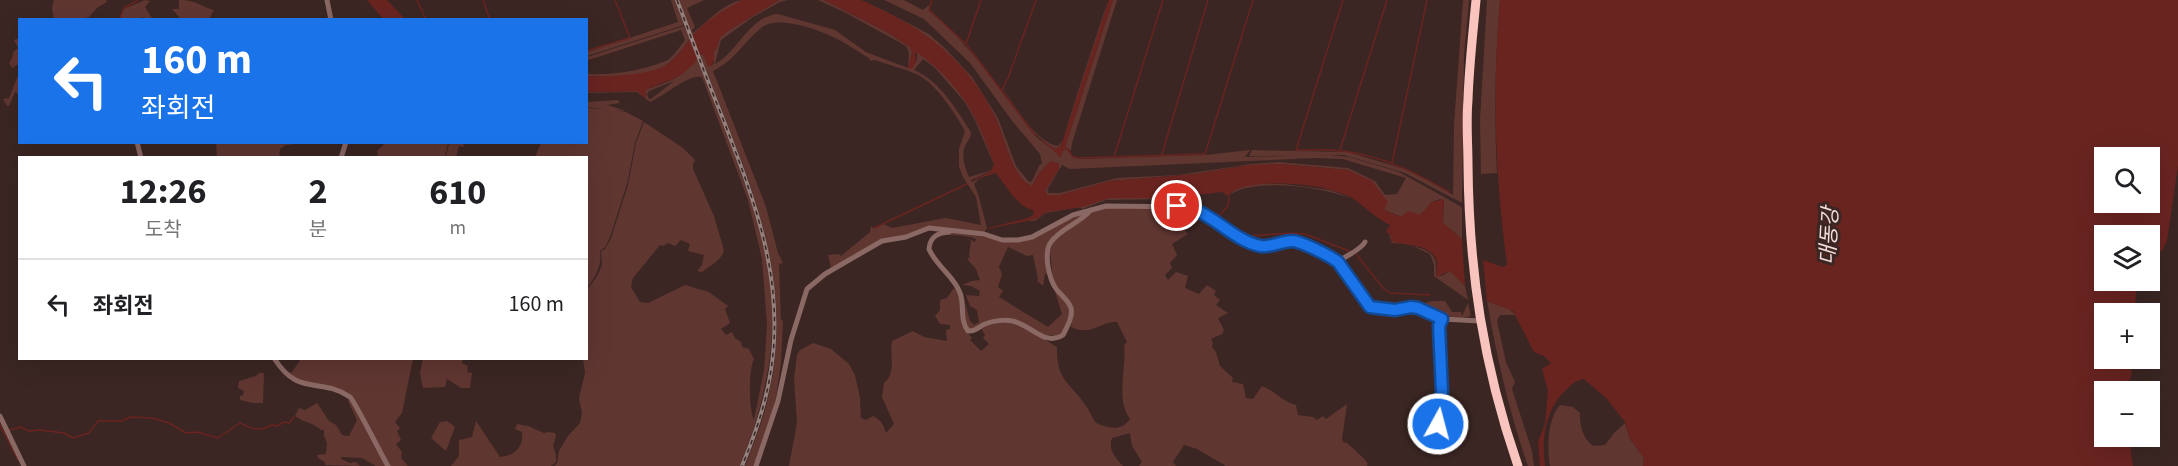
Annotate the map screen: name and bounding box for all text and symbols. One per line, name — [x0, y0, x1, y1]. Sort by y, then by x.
text: 160 m — [141, 30, 252, 90]
icon: left — [42, 42, 120, 120]
text: 좌회전 — [141, 89, 216, 128]
map controls — [2094, 147, 2160, 447]
button: search — [2094, 147, 2160, 213]
text: 12:26 — [120, 166, 207, 217]
text: 2 — [308, 166, 327, 217]
text: 610 — [429, 167, 486, 218]
pin — [1151, 180, 1202, 231]
icon: arrive — [1160, 189, 1193, 222]
water label: 대동강 — [1813, 204, 1846, 266]
text: m — [449, 214, 466, 242]
text: 도착 — [145, 216, 182, 244]
text: 분 — [309, 216, 327, 244]
button: layers — [2094, 225, 2160, 291]
icon: left — [42, 288, 75, 321]
text: 160 m — [509, 288, 564, 320]
text: 좌회전 — [93, 290, 154, 322]
button: + — [2094, 303, 2160, 369]
button: − — [2094, 381, 2160, 447]
position arrow — [1406, 392, 1470, 456]

